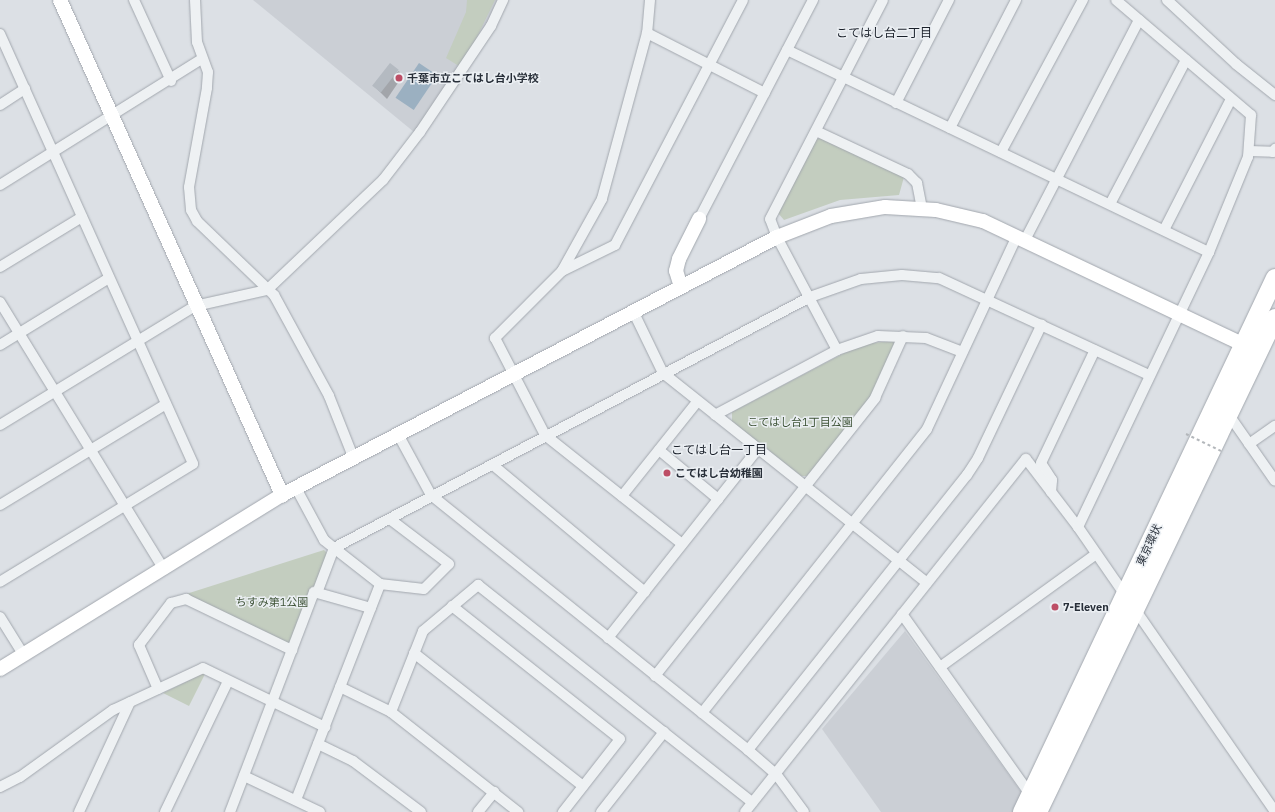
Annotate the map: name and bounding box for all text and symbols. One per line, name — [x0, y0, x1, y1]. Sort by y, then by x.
district label: こてはし台二丁目 — [836, 26, 932, 40]
place label: 千葉市立こてはし台小学校 — [407, 71, 539, 85]
marker: 千葉市立こてはし台小学校 — [394, 73, 404, 83]
park label: こてはし台1丁目公園 — [747, 415, 853, 429]
district label: こてはし台一丁目 — [671, 443, 767, 457]
place label: こてはし台幼稚園 — [675, 466, 763, 480]
marker: こてはし台幼稚園 — [662, 468, 672, 478]
street label: 東京環状 — [1134, 522, 1164, 568]
park label: ちすみ第1公園 — [236, 595, 308, 609]
place label: 7-Eleven — [1063, 600, 1109, 614]
marker: 7-Eleven — [1050, 602, 1060, 612]

